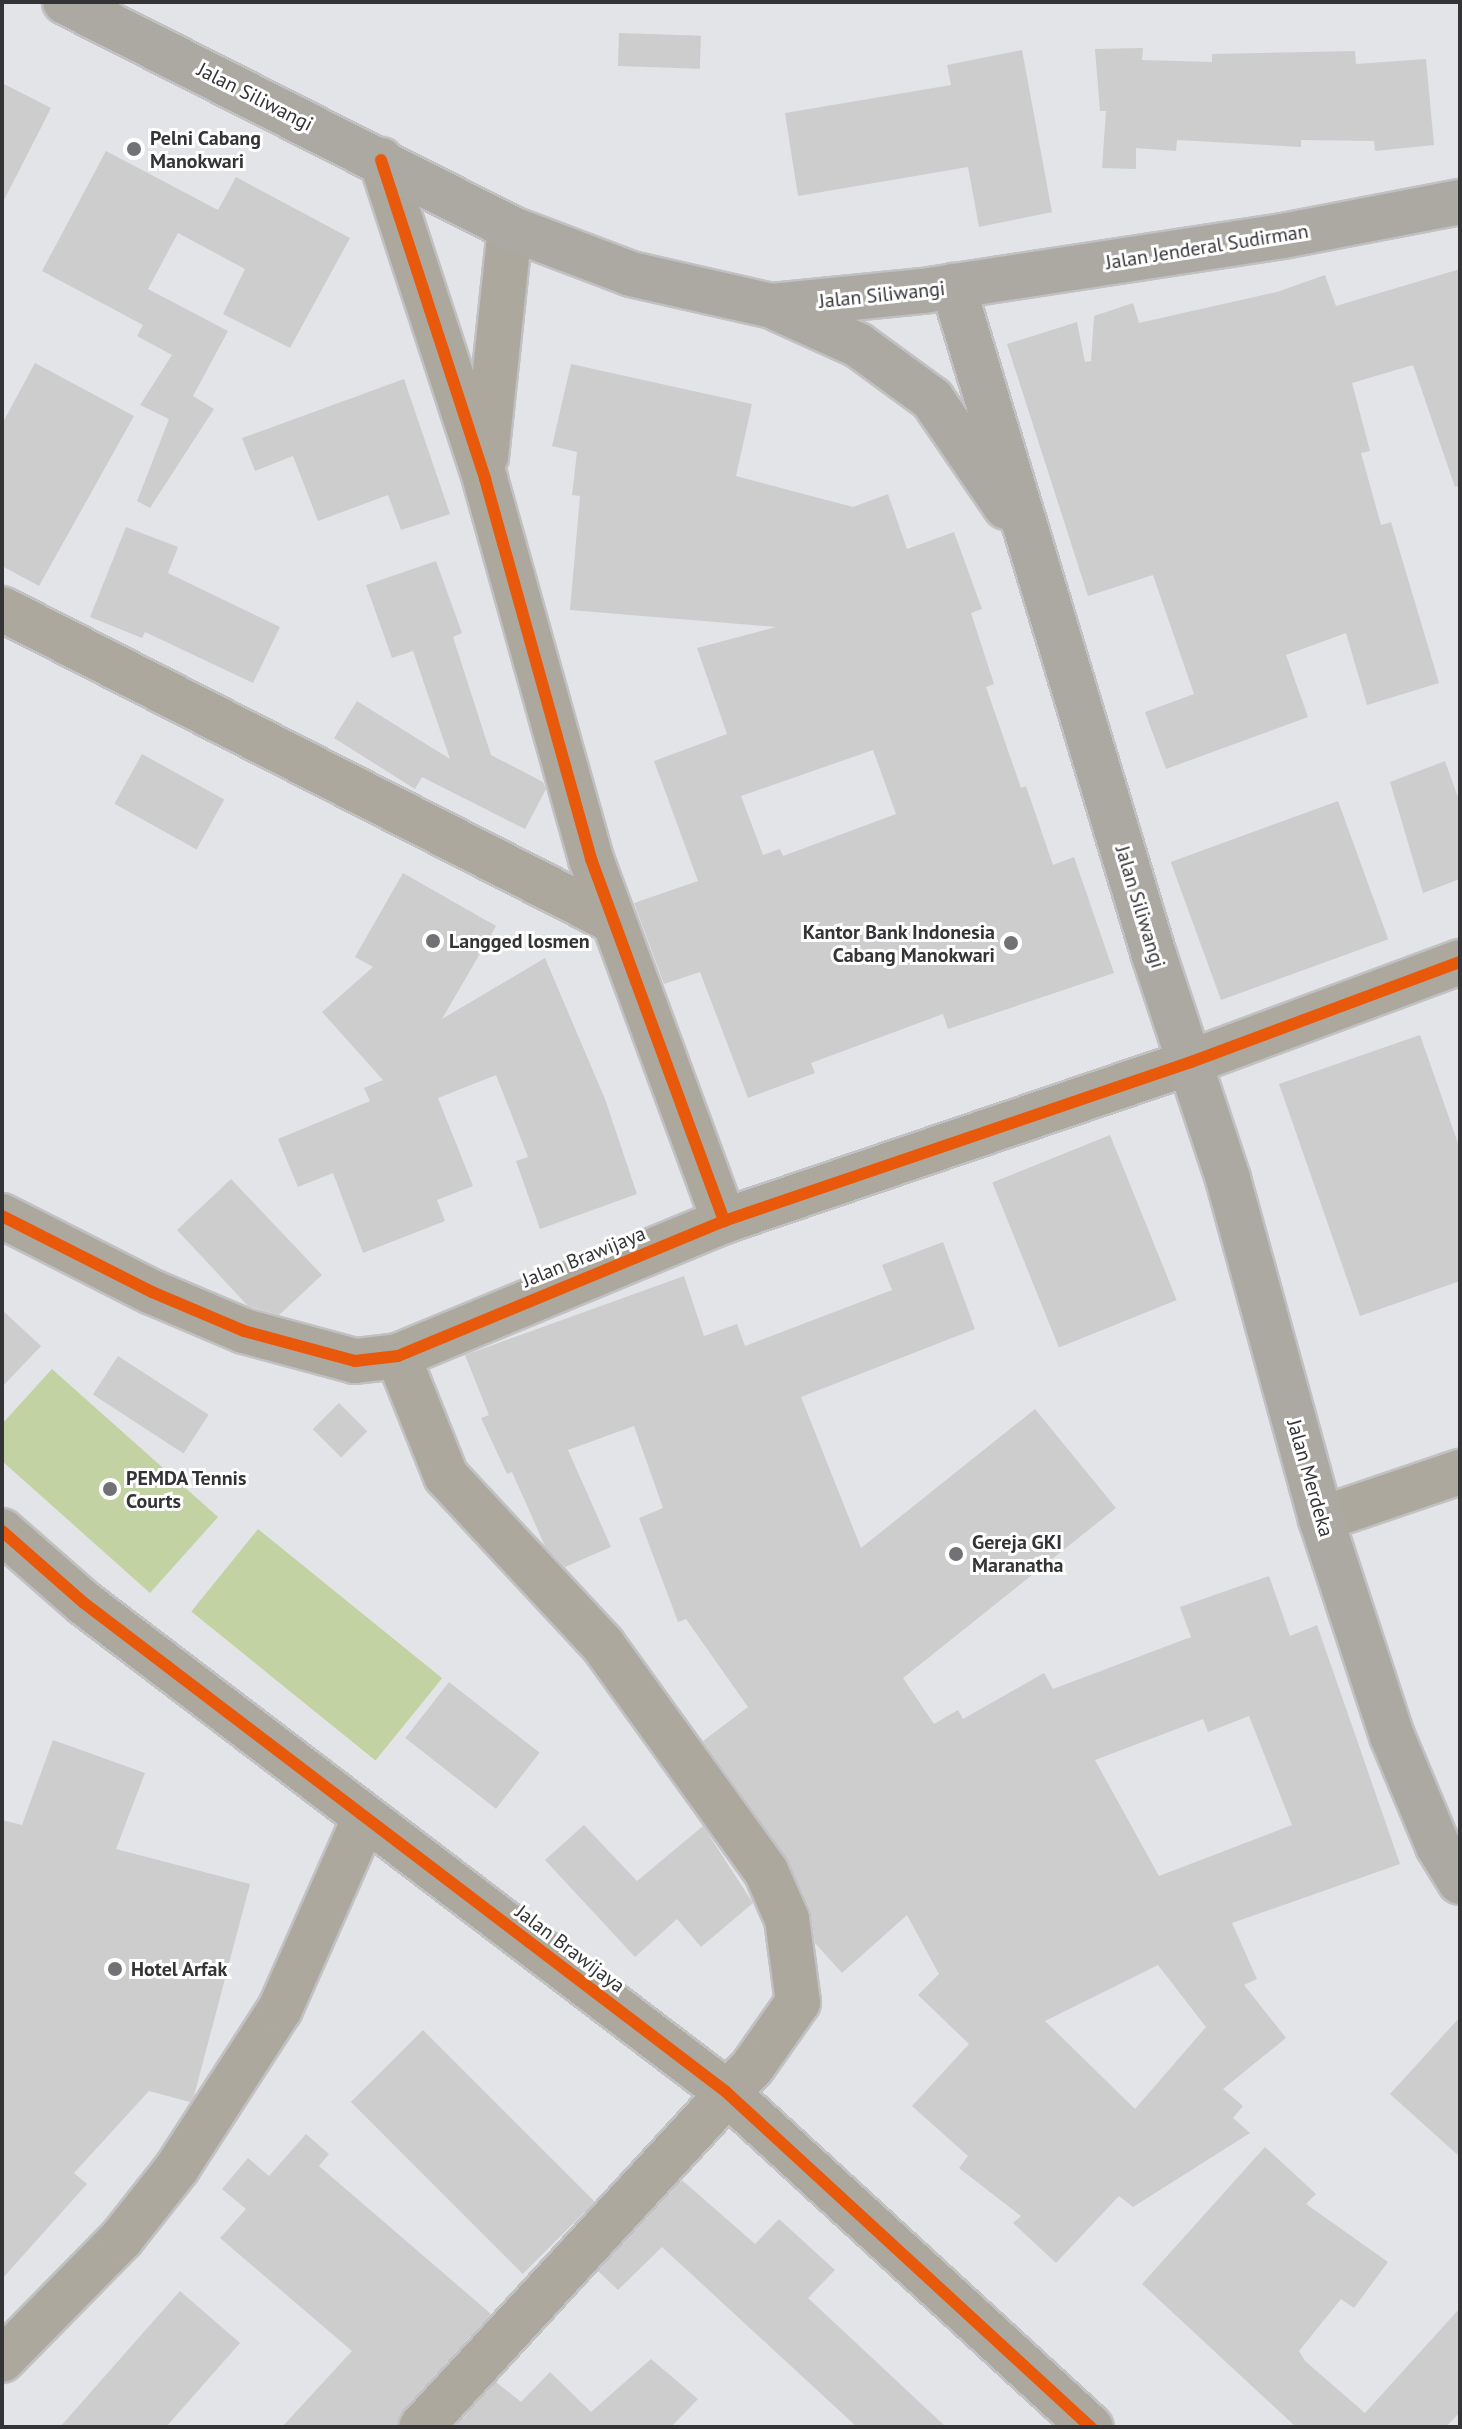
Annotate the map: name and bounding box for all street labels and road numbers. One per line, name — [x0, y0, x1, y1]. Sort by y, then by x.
street label: Jalan Siliwangi — [193, 58, 317, 136]
street label: Jalan Jenderal Sudirman — [1104, 219, 1310, 275]
street label: Jalan Siliwangi — [818, 276, 946, 314]
street label: Jalan Siliwangi — [1110, 843, 1170, 971]
street label: Jalan Brawijaya — [519, 1221, 649, 1293]
street label: Jalan Merdeka — [1282, 1417, 1338, 1539]
street label: Jalan Brawijaya — [511, 1900, 629, 1998]

